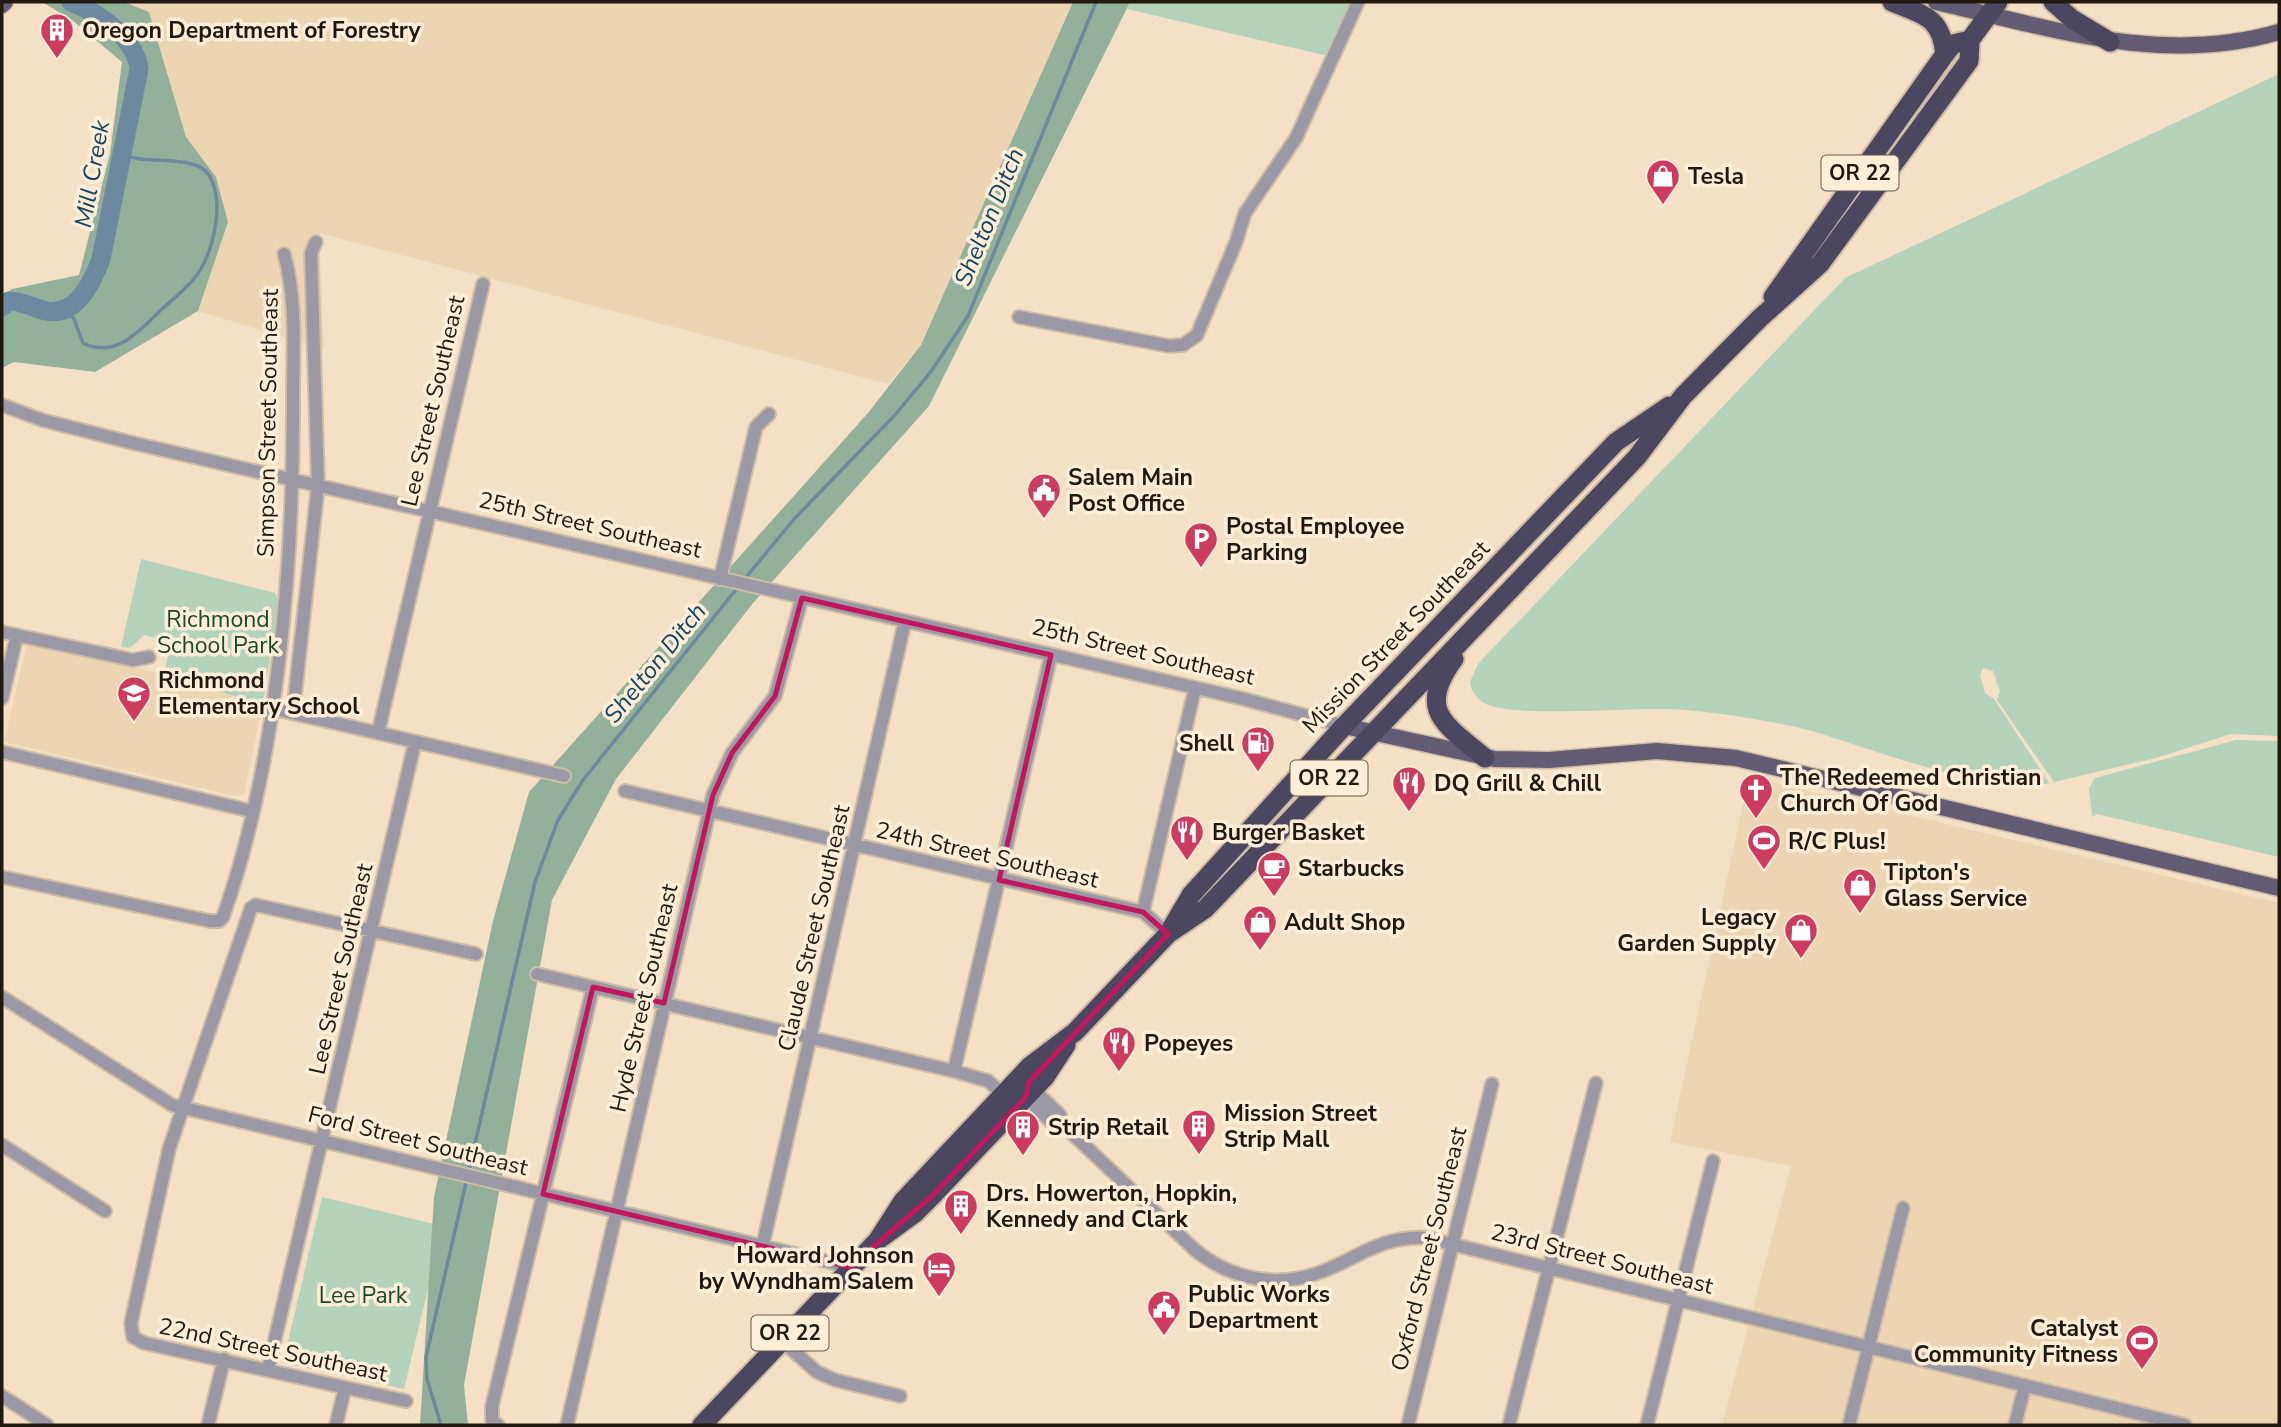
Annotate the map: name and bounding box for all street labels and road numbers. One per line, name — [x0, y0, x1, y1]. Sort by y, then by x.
road number: OR 22 — [1822, 156, 1898, 190]
street label: Simpson Street Southeast — [250, 288, 286, 557]
street label: Lee Street Southeast — [394, 291, 473, 510]
street label: 25th Street Southeast — [476, 484, 705, 566]
street label: Mission Street Southeast — [1295, 533, 1497, 740]
street label: 25th Street Southeast — [1029, 611, 1258, 693]
road number: OR 22 — [1290, 760, 1368, 796]
street label: Claude Street Southeast — [771, 801, 858, 1054]
street label: 24th Street Southeast — [873, 814, 1102, 896]
street label: Lee Street Southeast — [302, 859, 381, 1078]
street label: Hyde Street Southeast — [603, 880, 686, 1115]
street label: Ford Street Southeast — [305, 1099, 532, 1184]
street label: Oxford Street Southeast — [1384, 1123, 1475, 1374]
street label: 23rd Street Southeast — [1488, 1216, 1717, 1302]
street label: 22nd Street Southeast — [156, 1311, 391, 1390]
road number: OR 22 — [752, 1316, 828, 1350]

